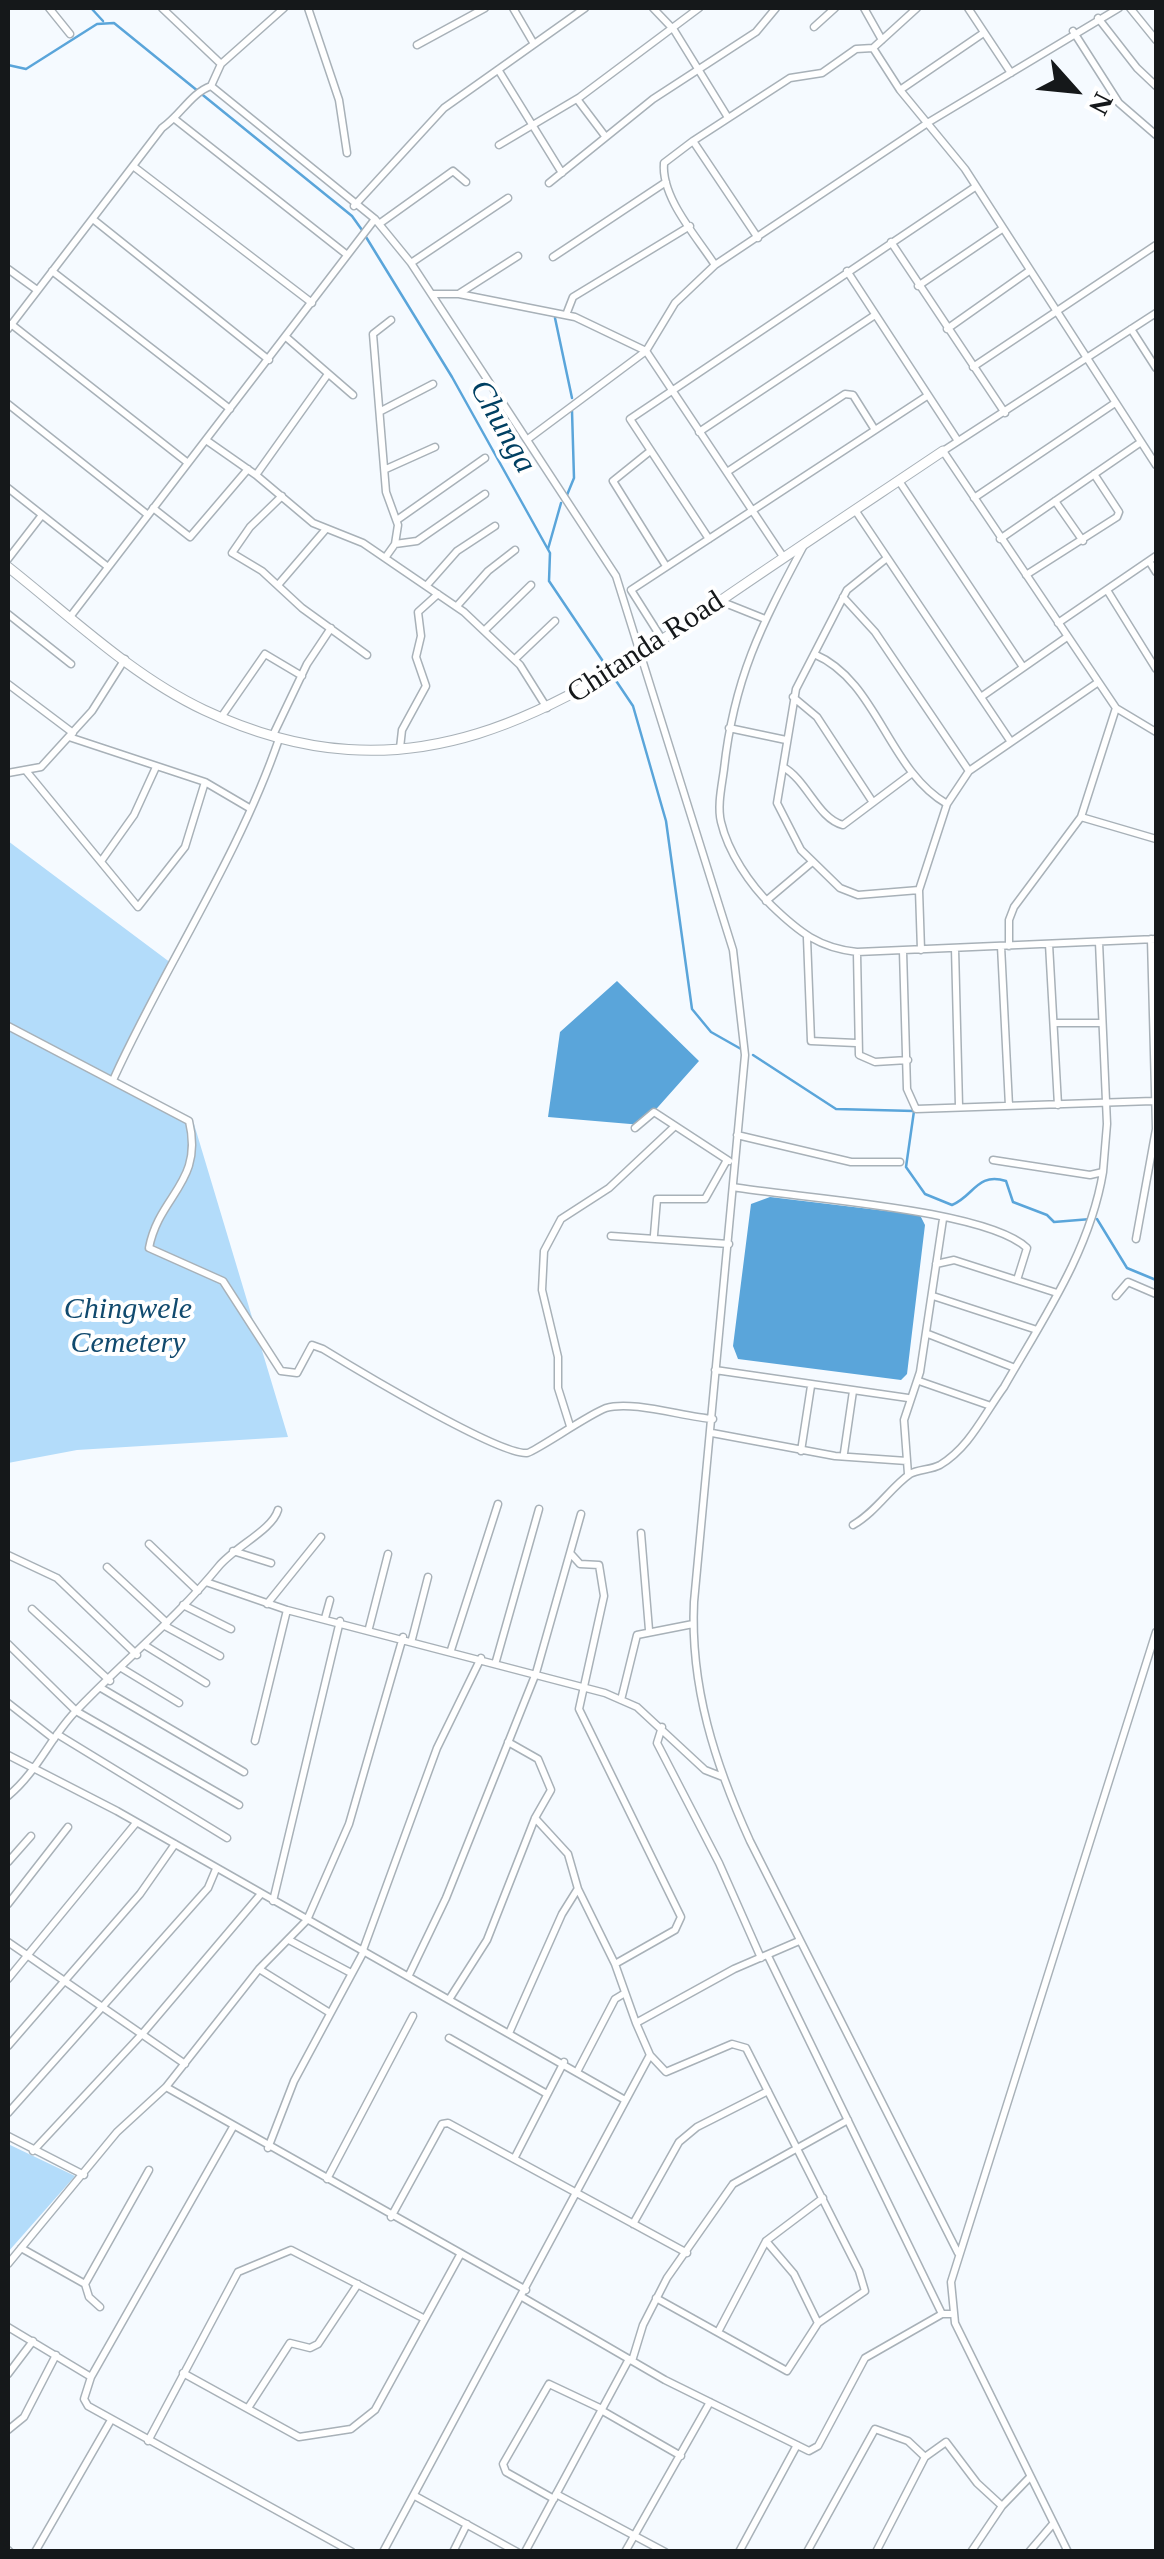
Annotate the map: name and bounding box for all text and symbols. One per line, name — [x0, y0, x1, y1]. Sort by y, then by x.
north arrow — [1024, 40, 1124, 140]
text: N — [1083, 88, 1120, 120]
water label: Chunga — [460, 374, 544, 480]
street label: Chitanda Road — [561, 584, 731, 712]
park label: Chingwele Cemetery — [64, 1292, 192, 1362]

